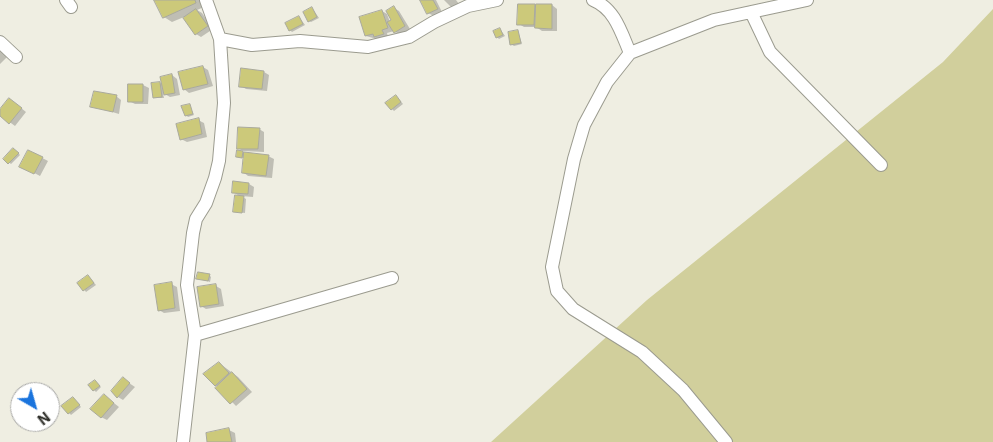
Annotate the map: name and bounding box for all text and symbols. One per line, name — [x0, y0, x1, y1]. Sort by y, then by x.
north arrow — [10, 382, 60, 432]
text: N — [34, 408, 53, 428]

